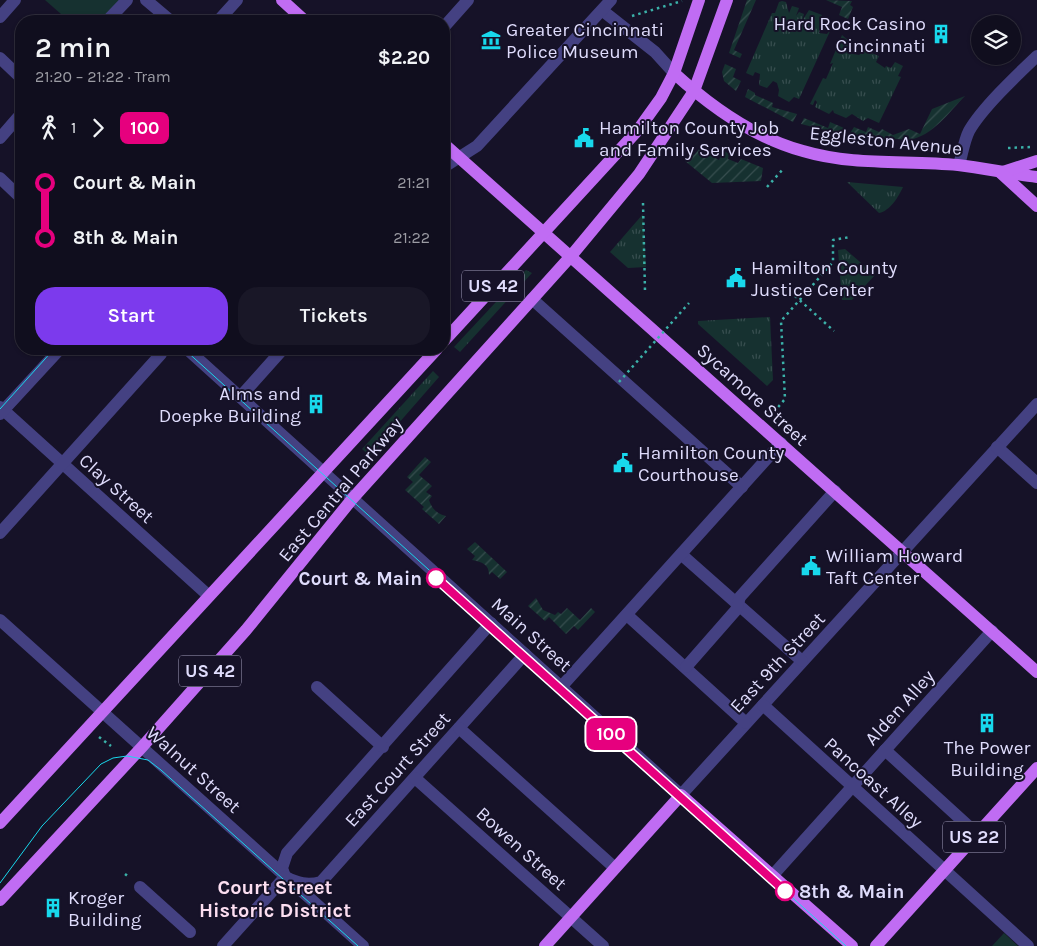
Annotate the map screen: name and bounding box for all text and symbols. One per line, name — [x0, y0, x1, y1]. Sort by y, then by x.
place label: Hard Rock Casino Cincinnati — [774, 13, 926, 57]
map controls — [971, 15, 1021, 65]
button: layers — [971, 15, 1021, 65]
place label: Greater Cincinnati Police Museum — [506, 19, 664, 63]
building icon: Hard Rock Casino Cincinnati — [930, 23, 952, 45]
museum icon: Greater Cincinnati Police Museum — [480, 29, 502, 51]
text: 2 min — [35, 31, 111, 64]
text: $2.20 — [378, 47, 430, 69]
text: 21:20 – 21:22 · Tram — [35, 67, 171, 86]
icon: walk — [35, 114, 63, 142]
icon: forward — [84, 114, 112, 142]
text: 100 — [130, 117, 159, 139]
place label: Hamilton County Job and Family Services — [599, 117, 779, 161]
text: 1 — [71, 118, 76, 137]
street label: Eggleston Avenue — [809, 122, 963, 160]
public building icon: Hamilton County Job and Family Services — [573, 127, 595, 149]
text: Court & Main — [73, 172, 196, 194]
text: 21:21 — [397, 173, 430, 192]
text: 8th & Main — [73, 227, 178, 249]
text: 21:22 — [393, 228, 430, 247]
place label: Hamilton County Justice Center — [751, 257, 898, 301]
public building icon: Hamilton County Justice Center — [725, 267, 747, 289]
road number: US 42 — [462, 270, 524, 302]
button: Start — [35, 287, 228, 345]
button: Tickets — [238, 287, 430, 345]
street label: Sycamore Street — [692, 339, 812, 450]
place label: Alms and Doepke Building — [159, 383, 301, 427]
building icon: Alms and Doepke Building — [305, 393, 327, 415]
street label: East Central Parkway — [274, 413, 408, 566]
place label: Hamilton County Courthouse — [638, 442, 785, 486]
street label: Clay Street — [74, 449, 158, 528]
public building icon: Hamilton County Courthouse — [612, 452, 634, 474]
place label: William Howard Taft Center — [826, 545, 963, 589]
public building icon: William Howard Taft Center — [800, 555, 822, 577]
place label: Court & Main — [299, 568, 422, 590]
marker: Court & Main — [426, 568, 446, 588]
street label: Main Street — [487, 593, 576, 676]
street label: East 9th Street — [726, 608, 830, 717]
road number: US 42 — [179, 656, 241, 686]
street label: Alden Alley — [860, 665, 939, 750]
street label: East Court Street — [340, 708, 455, 832]
building icon: The Power Building — [976, 712, 998, 734]
line badge: 100 — [582, 718, 640, 750]
street label: Walnut Street — [142, 722, 245, 818]
text: 100 — [596, 723, 626, 745]
street label: Pancoast Alley — [820, 733, 927, 833]
place label: The Power Building — [944, 737, 1030, 781]
street label: Bowen Street — [472, 802, 571, 895]
road number: US 22 — [943, 822, 1005, 852]
district label: Court Street Historic District — [199, 876, 351, 922]
marker: 8th & Main — [775, 881, 795, 901]
place label: 8th & Main — [799, 881, 904, 903]
place label: Kroger Building — [68, 887, 142, 931]
building icon: Kroger Building — [42, 897, 64, 919]

